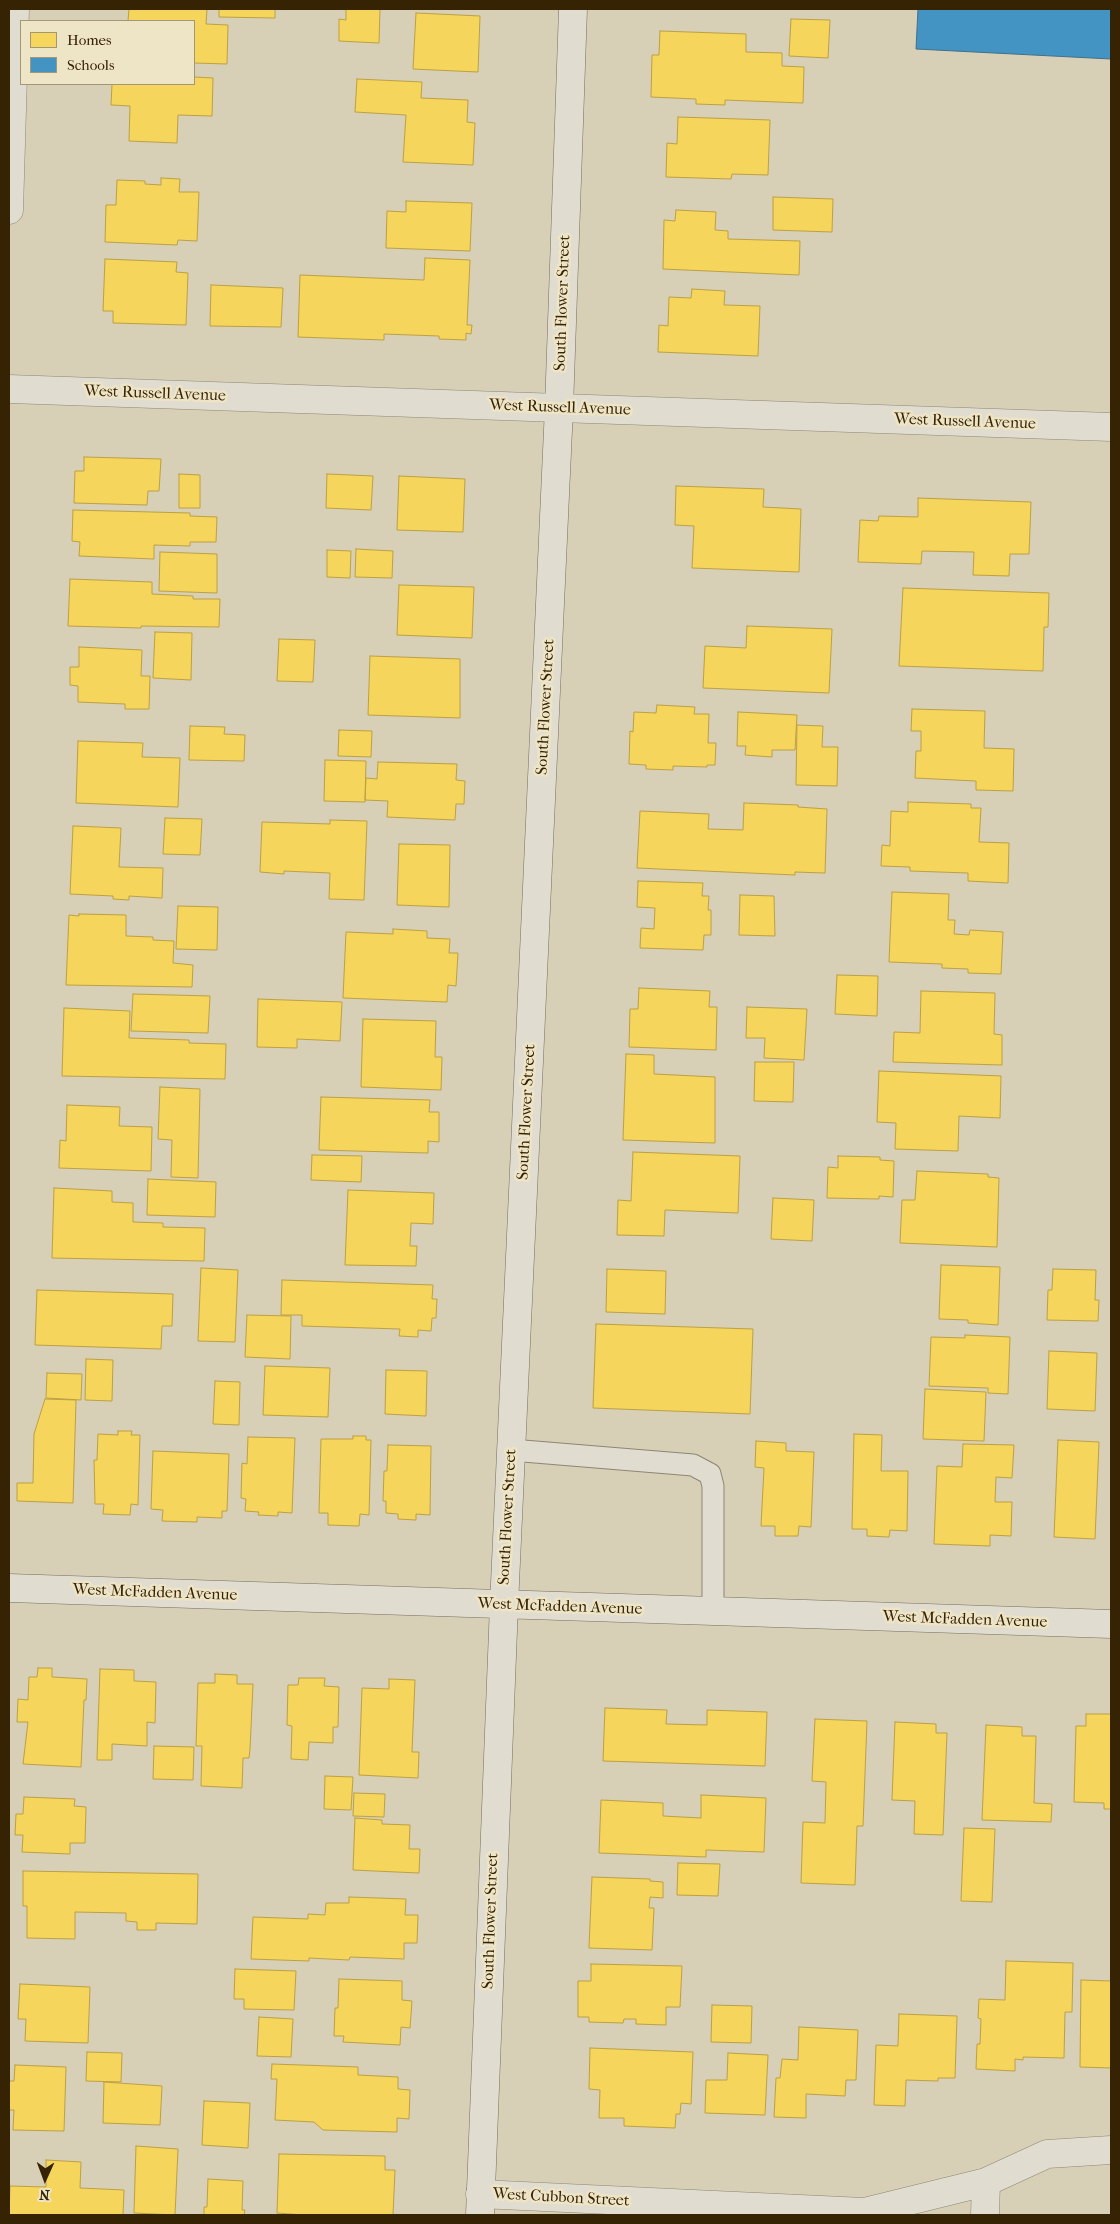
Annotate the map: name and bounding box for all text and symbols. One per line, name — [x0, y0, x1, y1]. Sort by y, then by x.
legend — [20, 20, 195, 85]
text: Homes — [67, 31, 112, 49]
text: Schools — [67, 56, 114, 74]
street label: South Flower Street — [551, 235, 575, 371]
street label: West Russell Avenue — [84, 382, 226, 406]
street label: West Russell Avenue — [489, 396, 631, 420]
street label: West Russell Avenue — [894, 410, 1036, 434]
street label: South Flower Street — [533, 639, 559, 775]
street label: South Flower Street — [514, 1044, 540, 1180]
street label: South Flower Street — [495, 1449, 521, 1585]
street label: West McFadden Avenue — [72, 1581, 238, 1605]
street label: West McFadden Avenue — [477, 1595, 643, 1619]
street label: West McFadden Avenue — [882, 1608, 1048, 1632]
street label: South Flower Street — [479, 1853, 503, 1989]
north arrow — [20, 2154, 70, 2204]
street label: West Cubbon Street — [492, 2185, 630, 2211]
text: N — [39, 2186, 50, 2203]

